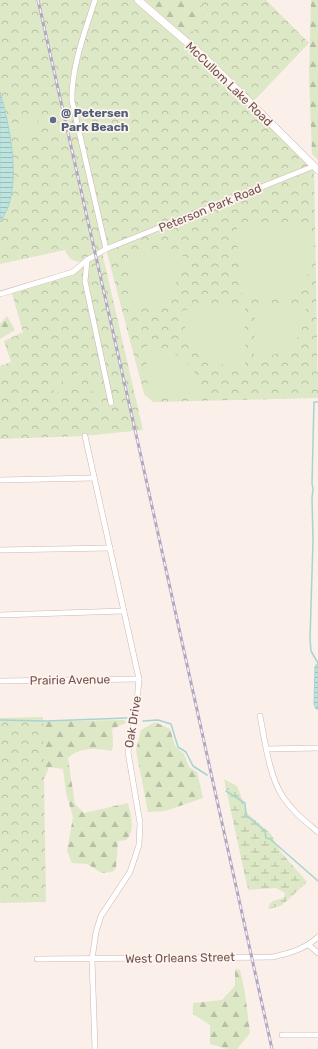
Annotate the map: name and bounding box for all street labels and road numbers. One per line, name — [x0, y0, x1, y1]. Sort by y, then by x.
street label: McCullom Lake Road — [183, 39, 275, 129]
street label: Peterson Park Road — [157, 181, 263, 235]
street label: Prairie Avenue — [30, 672, 111, 688]
street label: Oak Drive — [122, 695, 144, 749]
street label: West Orleans Street — [125, 950, 235, 966]

